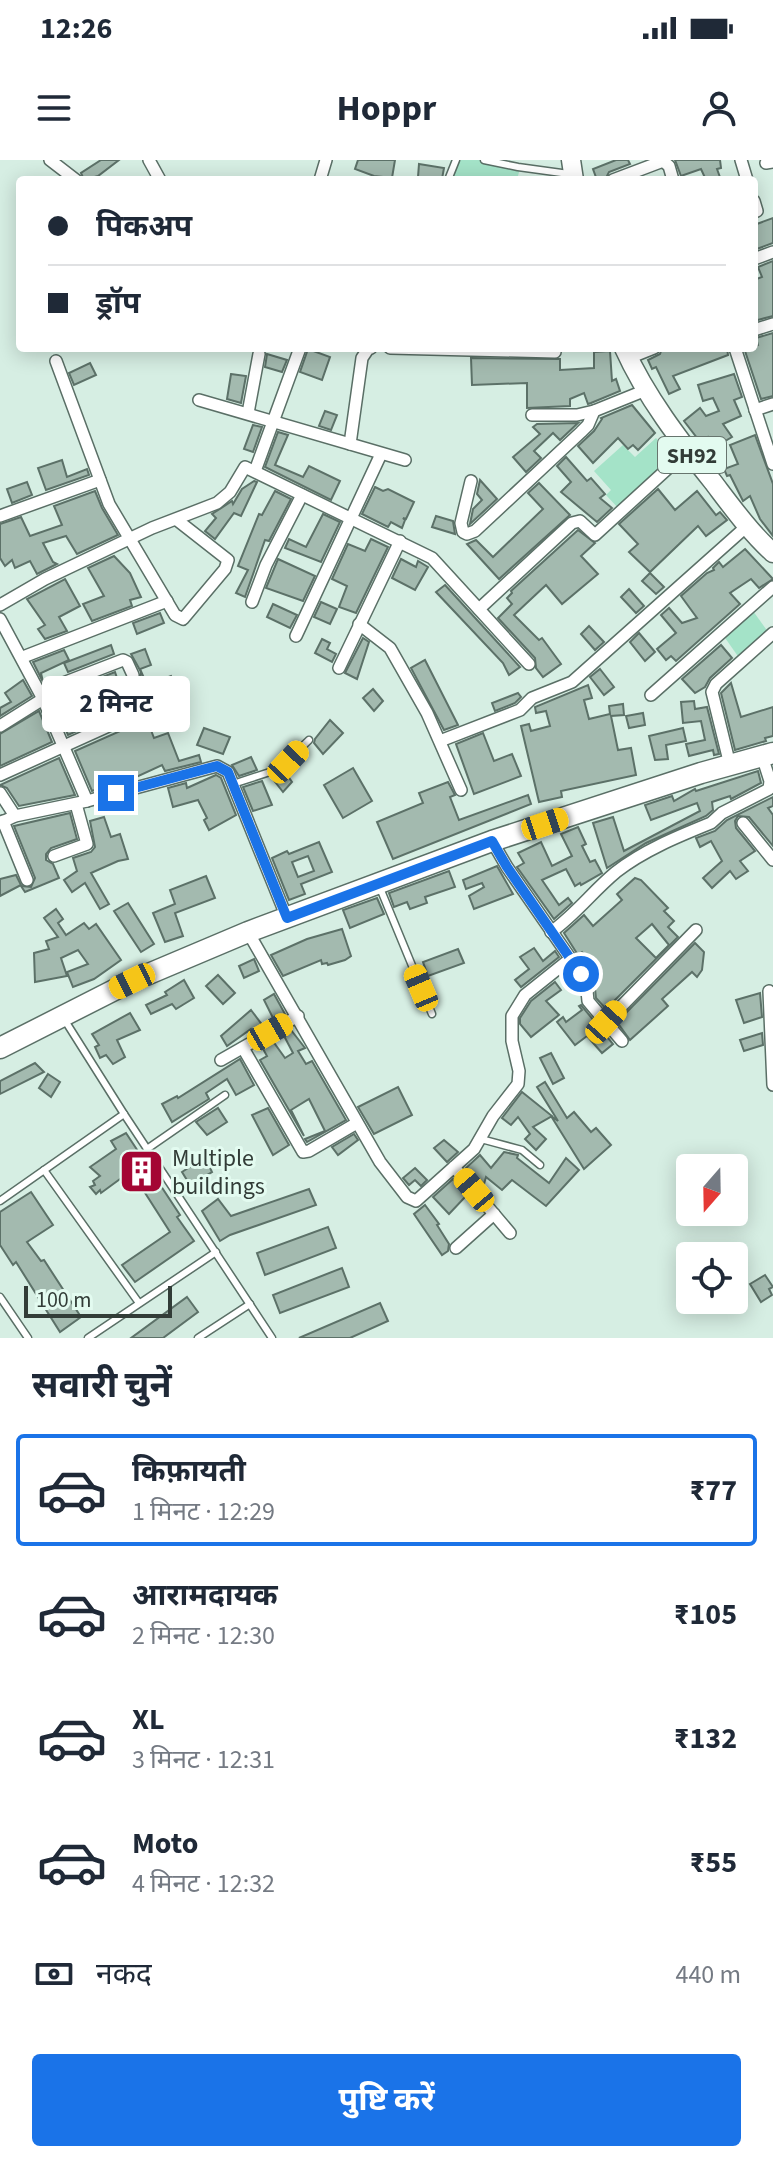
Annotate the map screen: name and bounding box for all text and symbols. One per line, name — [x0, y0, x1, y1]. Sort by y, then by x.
text: 12:26 — [40, 7, 112, 50]
text: Hoppr — [337, 83, 436, 134]
icon: menu — [32, 86, 76, 130]
icon: person — [697, 86, 741, 130]
text: पिकअप — [96, 205, 192, 248]
text: ड्रॉप — [96, 282, 140, 325]
road number: SH92 — [658, 437, 726, 473]
callout: 2 मिनट — [42, 677, 190, 733]
text: 2 मिनट — [79, 685, 153, 722]
car — [263, 736, 313, 788]
route end — [98, 775, 134, 811]
car — [518, 805, 572, 843]
route start — [563, 956, 599, 992]
car — [105, 960, 159, 1002]
car — [401, 961, 441, 1015]
car — [581, 996, 631, 1048]
car — [243, 1010, 297, 1054]
place label: Multiple buildings — [172, 1141, 265, 1204]
building icon: Multiple buildings — [117, 1148, 165, 1196]
north arrow — [676, 1154, 748, 1226]
map controls — [676, 1154, 748, 1314]
car — [449, 1164, 499, 1216]
button: locate — [676, 1242, 748, 1314]
scale bar — [24, 1282, 172, 1318]
text: 100 m — [36, 1284, 91, 1316]
text: सवारी चुनें — [32, 1360, 172, 1411]
text: किफ़ायती — [132, 1450, 246, 1493]
icon: car — [36, 1454, 108, 1526]
text: ₹77 — [689, 1469, 737, 1512]
text: 1 मिनट · 12:29 — [132, 1493, 275, 1530]
text: आरामदायक — [132, 1574, 278, 1617]
icon: car — [36, 1578, 108, 1650]
text: ₹105 — [674, 1593, 737, 1636]
text: 2 मिनट · 12:30 — [132, 1617, 275, 1654]
text: XL — [132, 1698, 165, 1741]
icon: car — [36, 1702, 108, 1774]
text: ₹132 — [674, 1717, 737, 1760]
text: 3 मिनट · 12:31 — [132, 1741, 275, 1778]
text: Moto — [132, 1822, 198, 1865]
icon: car — [36, 1826, 108, 1898]
text: ₹55 — [689, 1841, 737, 1884]
text: 4 मिनट · 12:32 — [132, 1865, 275, 1902]
icon: cash — [32, 1952, 76, 1996]
text: नकद — [96, 1953, 152, 1996]
text: 440 m — [675, 1956, 741, 1993]
button: पुष्टि करें — [32, 2054, 741, 2146]

